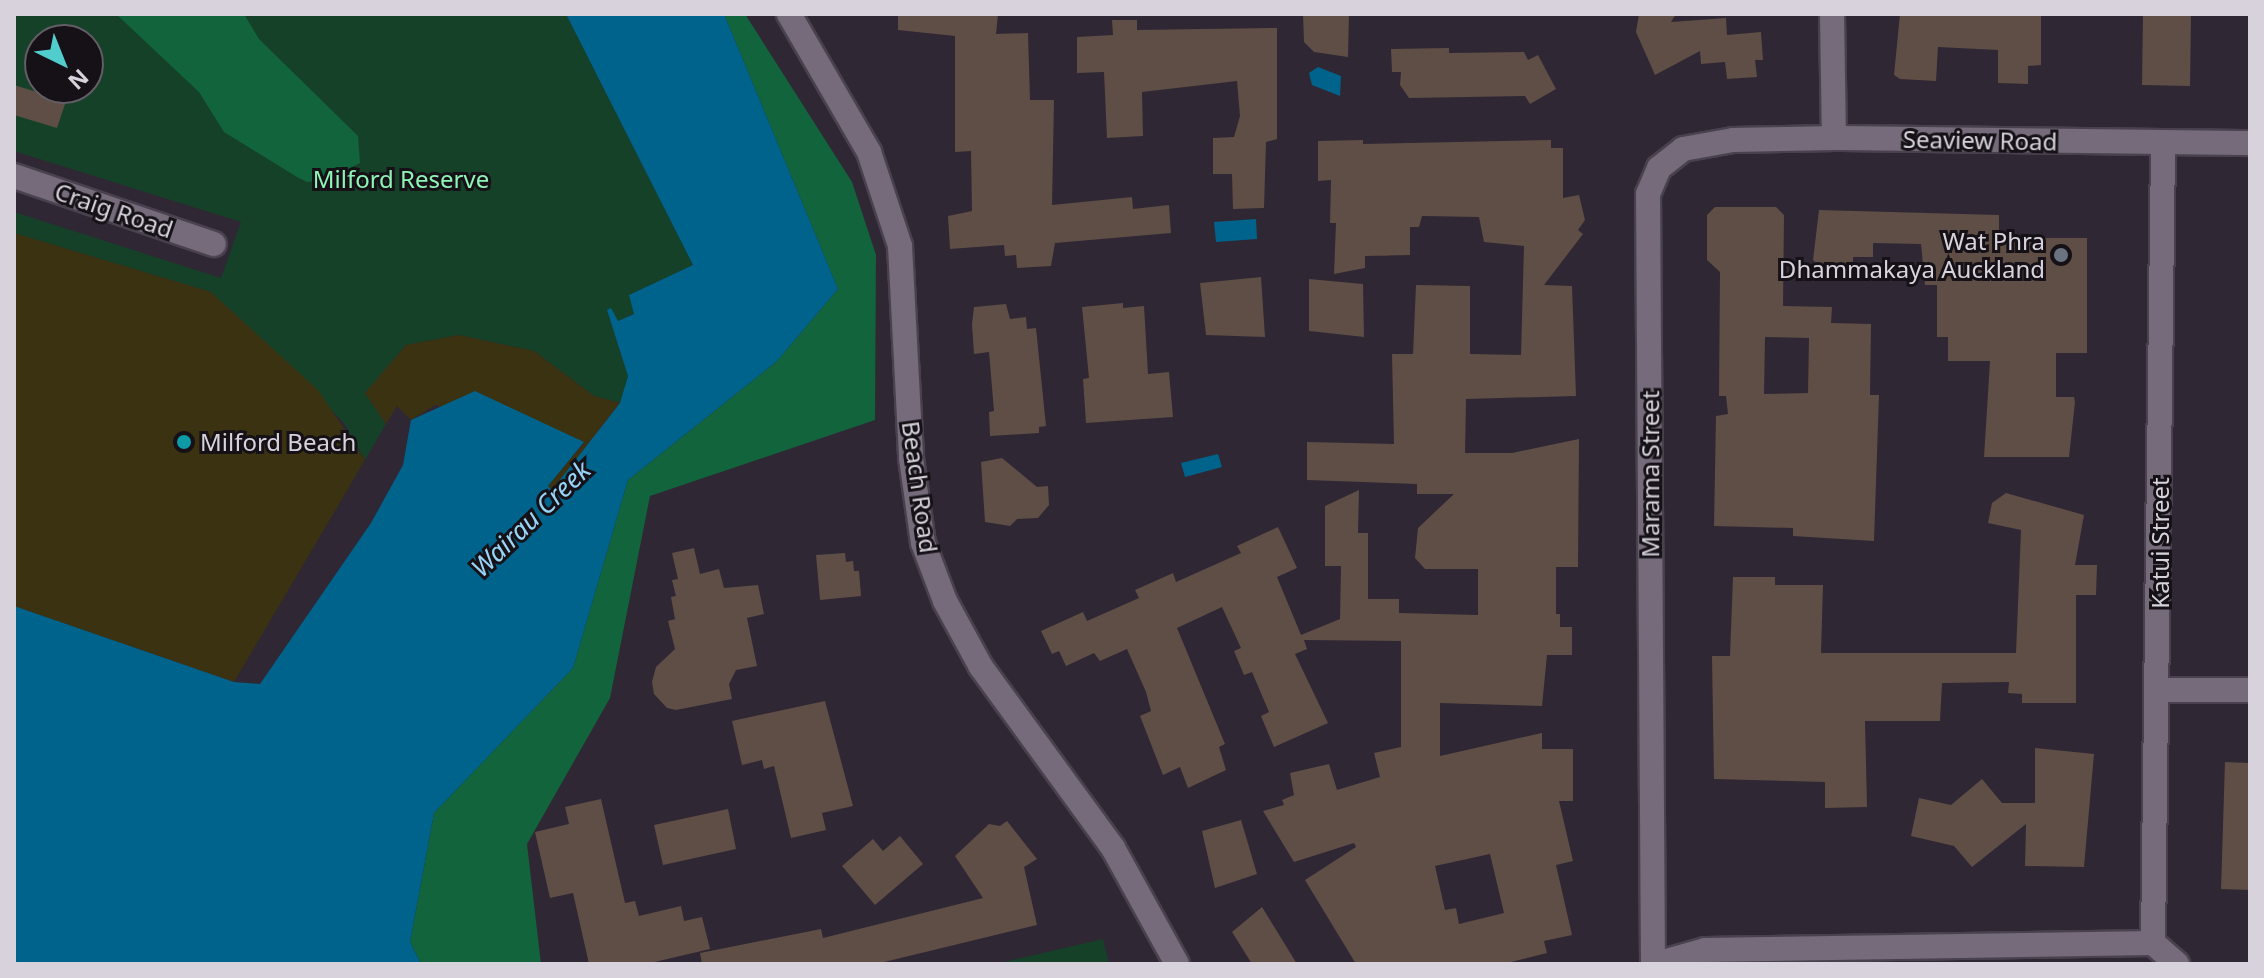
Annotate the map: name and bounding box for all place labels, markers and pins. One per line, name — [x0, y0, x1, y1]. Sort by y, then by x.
place label: Wat Phra Dhammakaya Auckland — [1779, 227, 2045, 283]
marker: Wat Phra Dhammakaya Auckland — [2052, 246, 2070, 264]
place label: Milford Beach — [200, 428, 356, 456]
marker: Milford Beach — [175, 433, 193, 451]

